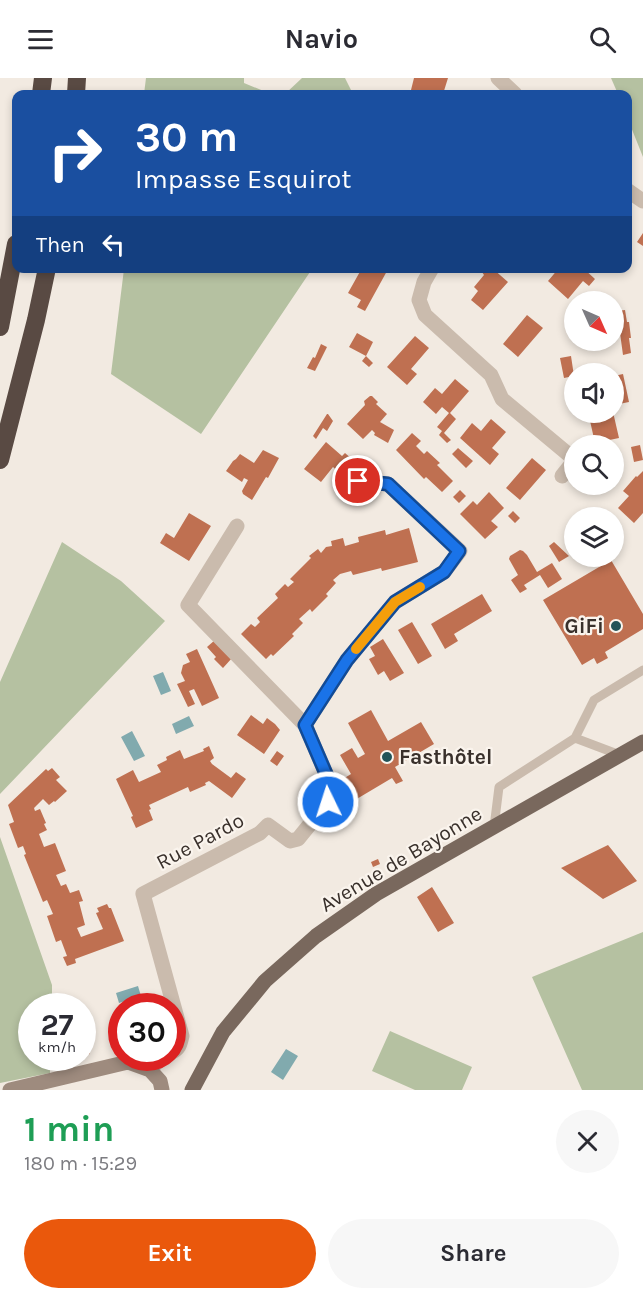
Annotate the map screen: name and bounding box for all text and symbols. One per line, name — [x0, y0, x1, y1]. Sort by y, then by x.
icon: menu — [24, 23, 57, 56]
text: Navio — [285, 23, 358, 55]
icon: search — [586, 23, 619, 56]
text: 30 m — [135, 112, 238, 162]
icon: right — [36, 114, 114, 192]
text: Impasse Esquirot — [135, 163, 351, 195]
icon: left — [97, 228, 130, 261]
text: Then — [36, 232, 85, 258]
north arrow — [564, 291, 624, 351]
map controls — [564, 291, 624, 567]
button: sound — [564, 363, 624, 423]
button: search — [564, 435, 624, 495]
pin — [332, 455, 383, 506]
icon: arrive — [341, 464, 374, 497]
button: layers — [564, 507, 624, 567]
place label: GiFi — [565, 614, 604, 638]
marker: GiFi — [609, 619, 623, 633]
place label: Fasthôtel — [399, 745, 492, 769]
marker: Fasthôtel — [380, 750, 394, 764]
position arrow — [296, 770, 360, 834]
street label: Avenue de Bayonne — [316, 801, 486, 917]
street label: Rue Pardo — [152, 808, 248, 874]
speed limit sign: 30 — [108, 993, 186, 1071]
text: 27 — [40, 1007, 74, 1043]
text: km/h — [38, 1038, 76, 1056]
text: 1 min — [24, 1108, 114, 1150]
button: close — [556, 1110, 619, 1173]
text: 180 m · 15:29 — [24, 1152, 137, 1175]
button: Exit — [24, 1219, 316, 1288]
button: Share — [328, 1219, 619, 1288]

